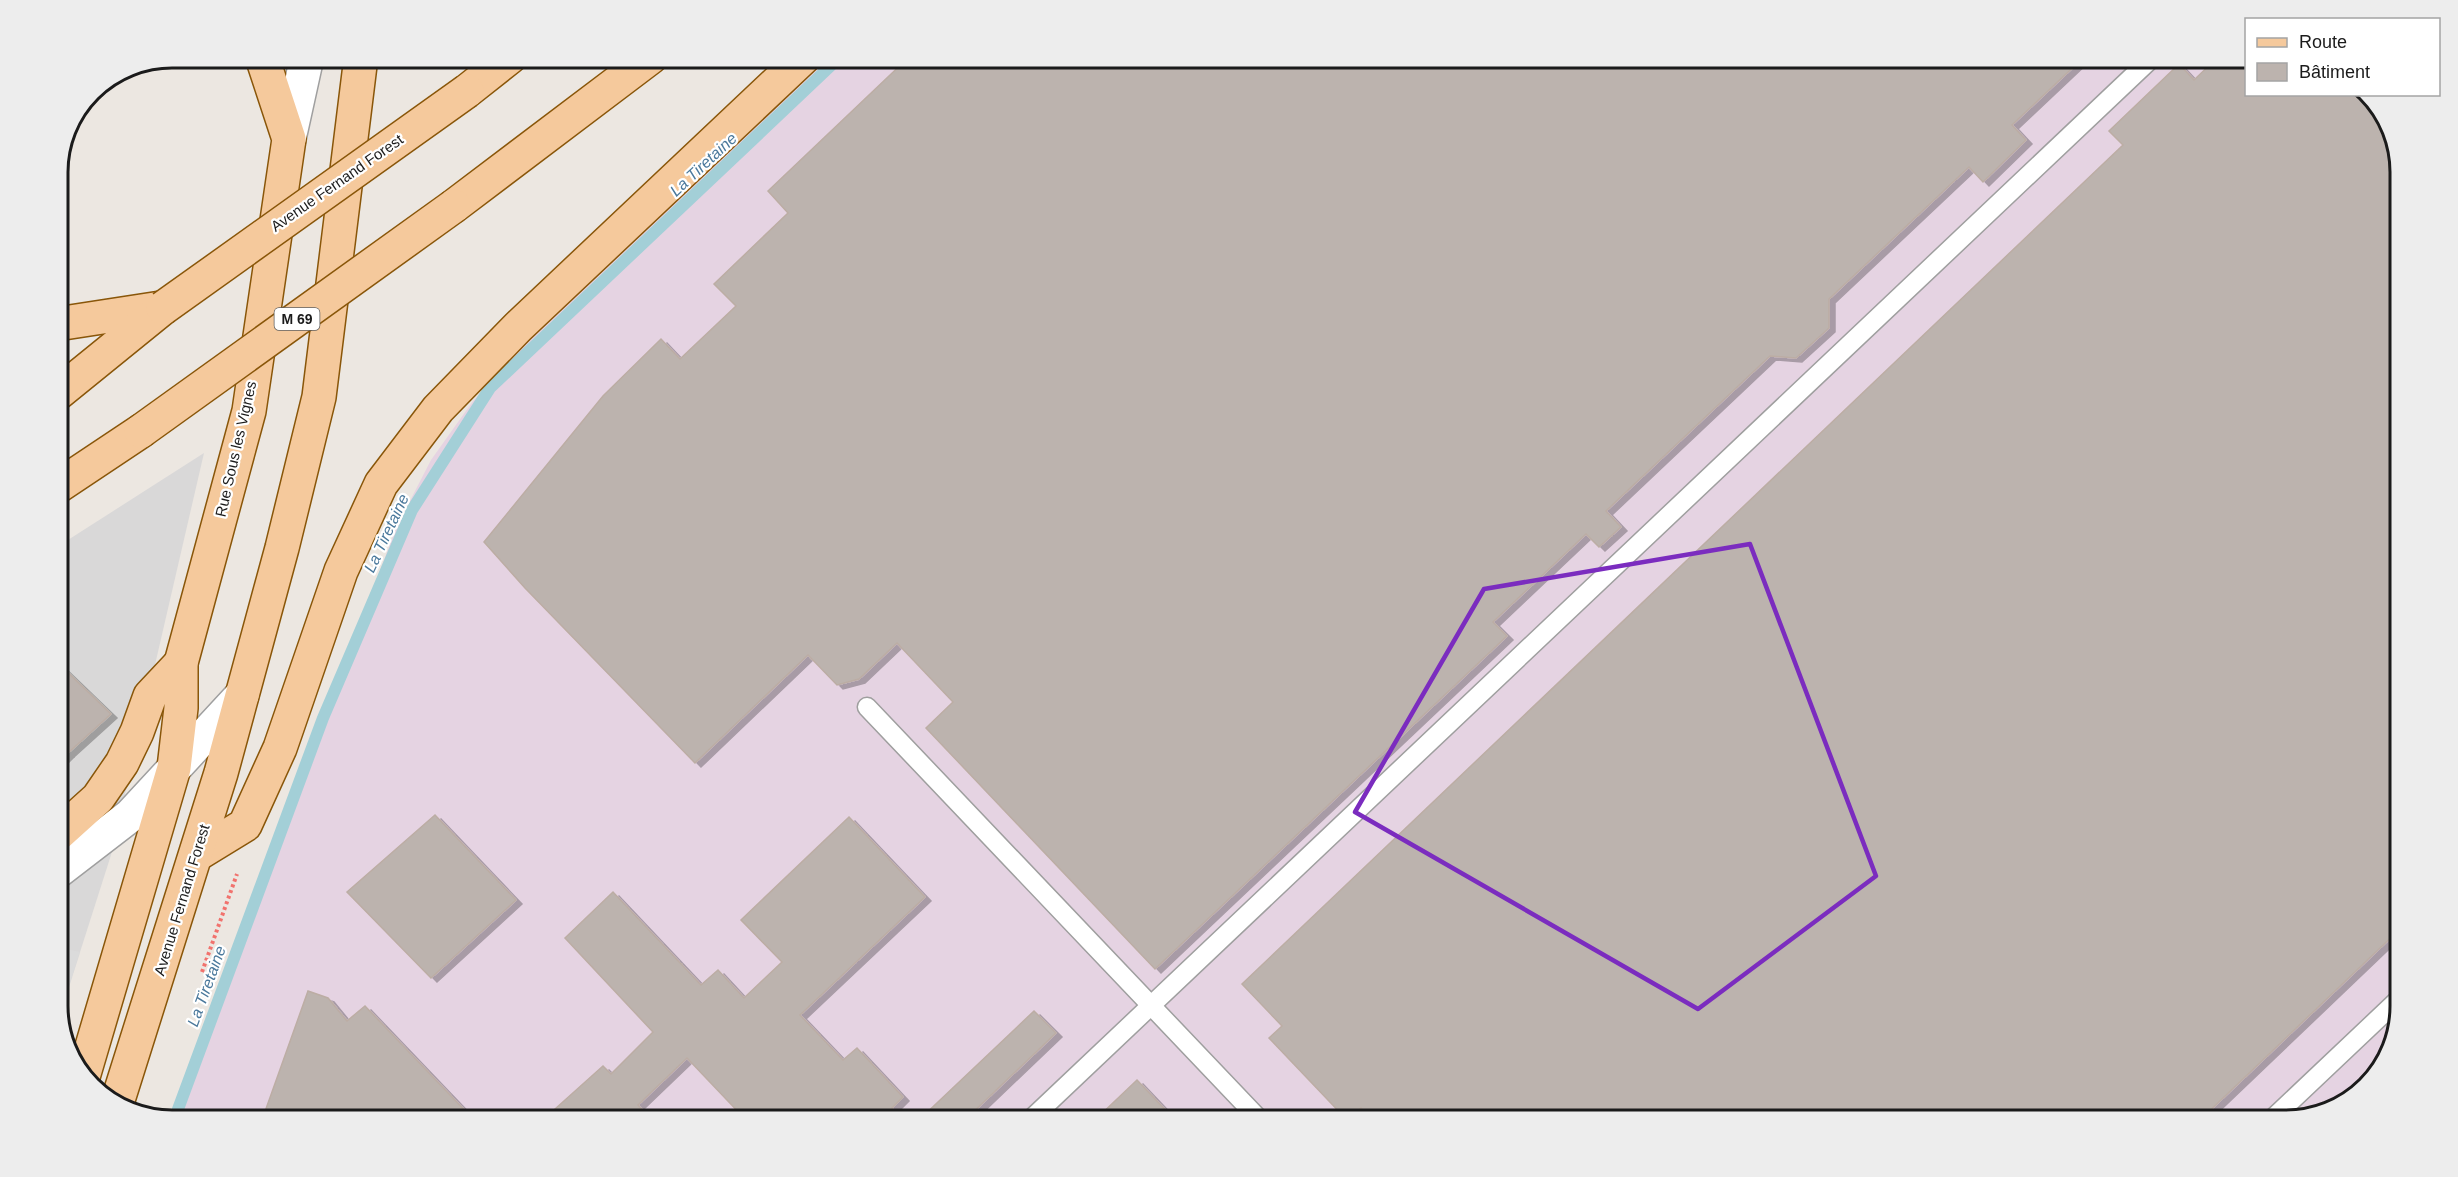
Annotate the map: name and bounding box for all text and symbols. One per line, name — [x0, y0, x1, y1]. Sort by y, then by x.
legend — [2245, 18, 2440, 96]
text: Route — [2299, 32, 2347, 52]
text: Bâtiment — [2299, 62, 2370, 82]
water label: La Tiretaine — [667, 129, 740, 199]
street label: Avenue Fernand Forest — [267, 130, 407, 235]
road number: M 69 — [274, 308, 320, 330]
street label: Rue Sous les Vignes — [212, 379, 259, 519]
water label: La Tiretaine — [361, 491, 412, 575]
street label: Avenue Fernand Forest — [150, 821, 213, 978]
water label: La Tiretaine — [184, 944, 229, 1029]

